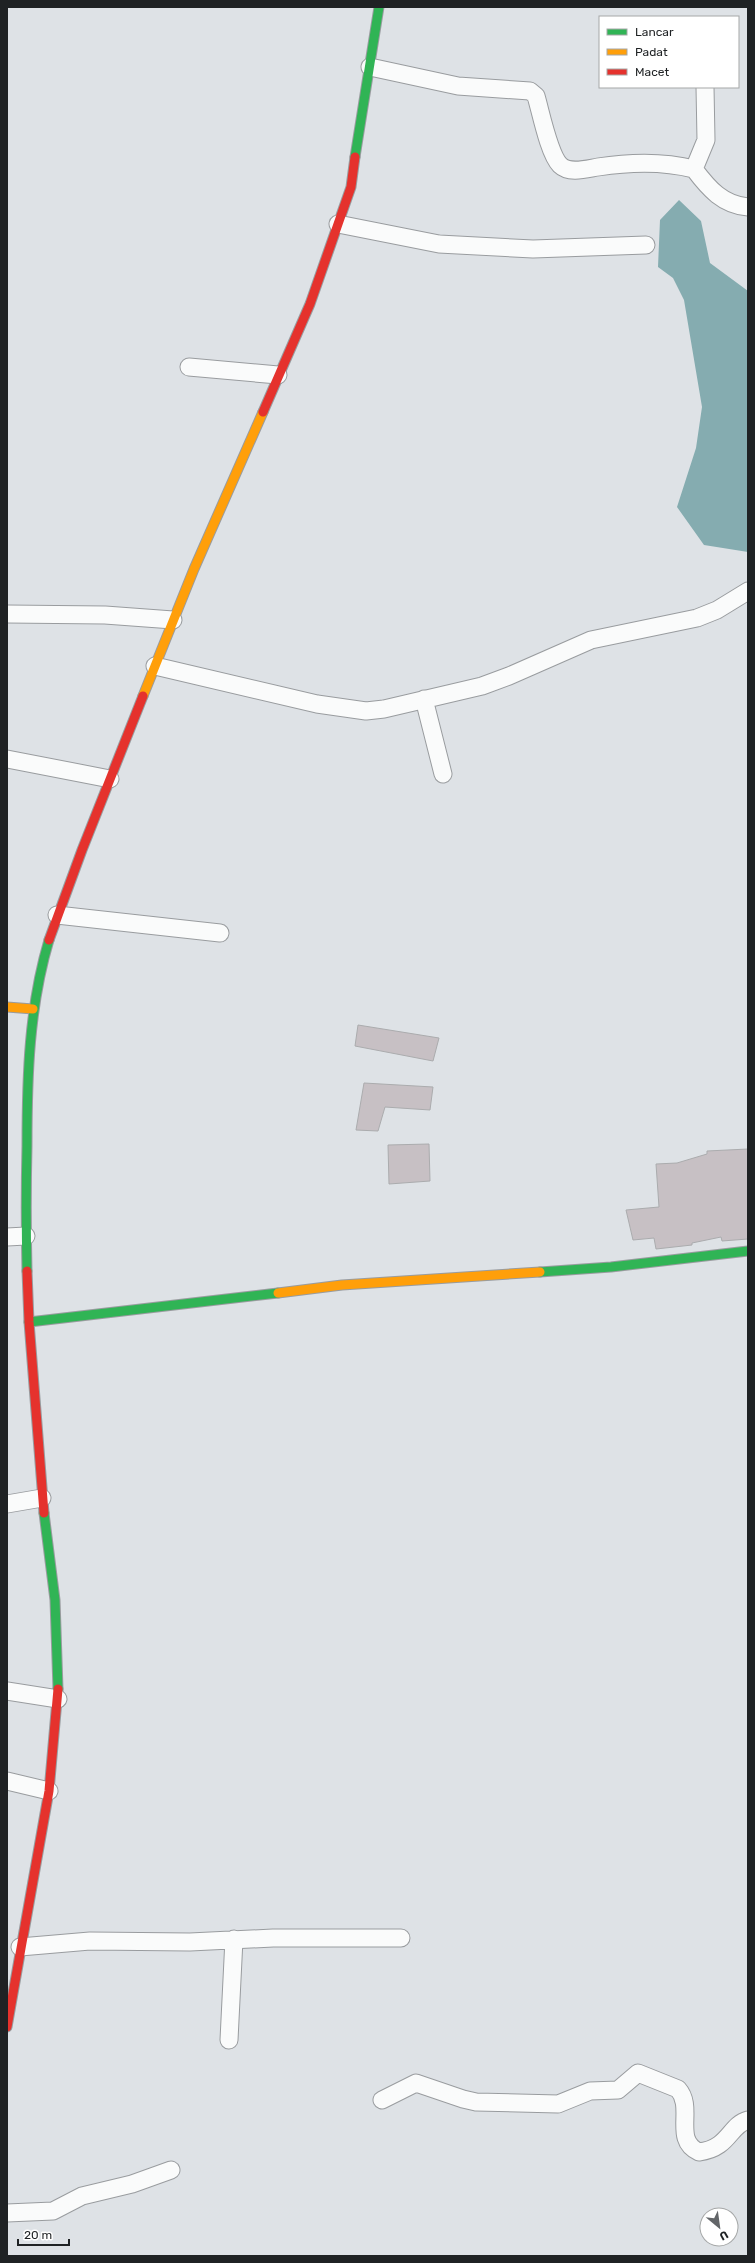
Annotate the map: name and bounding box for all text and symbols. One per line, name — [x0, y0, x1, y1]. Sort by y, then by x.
legend — [599, 16, 739, 88]
text: Lancar — [635, 25, 674, 39]
text: Padat — [635, 45, 668, 59]
text: Macet — [635, 65, 669, 79]
north arrow — [699, 2207, 739, 2247]
scale bar — [18, 2221, 69, 2247]
text: 20 m — [24, 2228, 52, 2242]
text: U — [717, 2228, 730, 2243]

